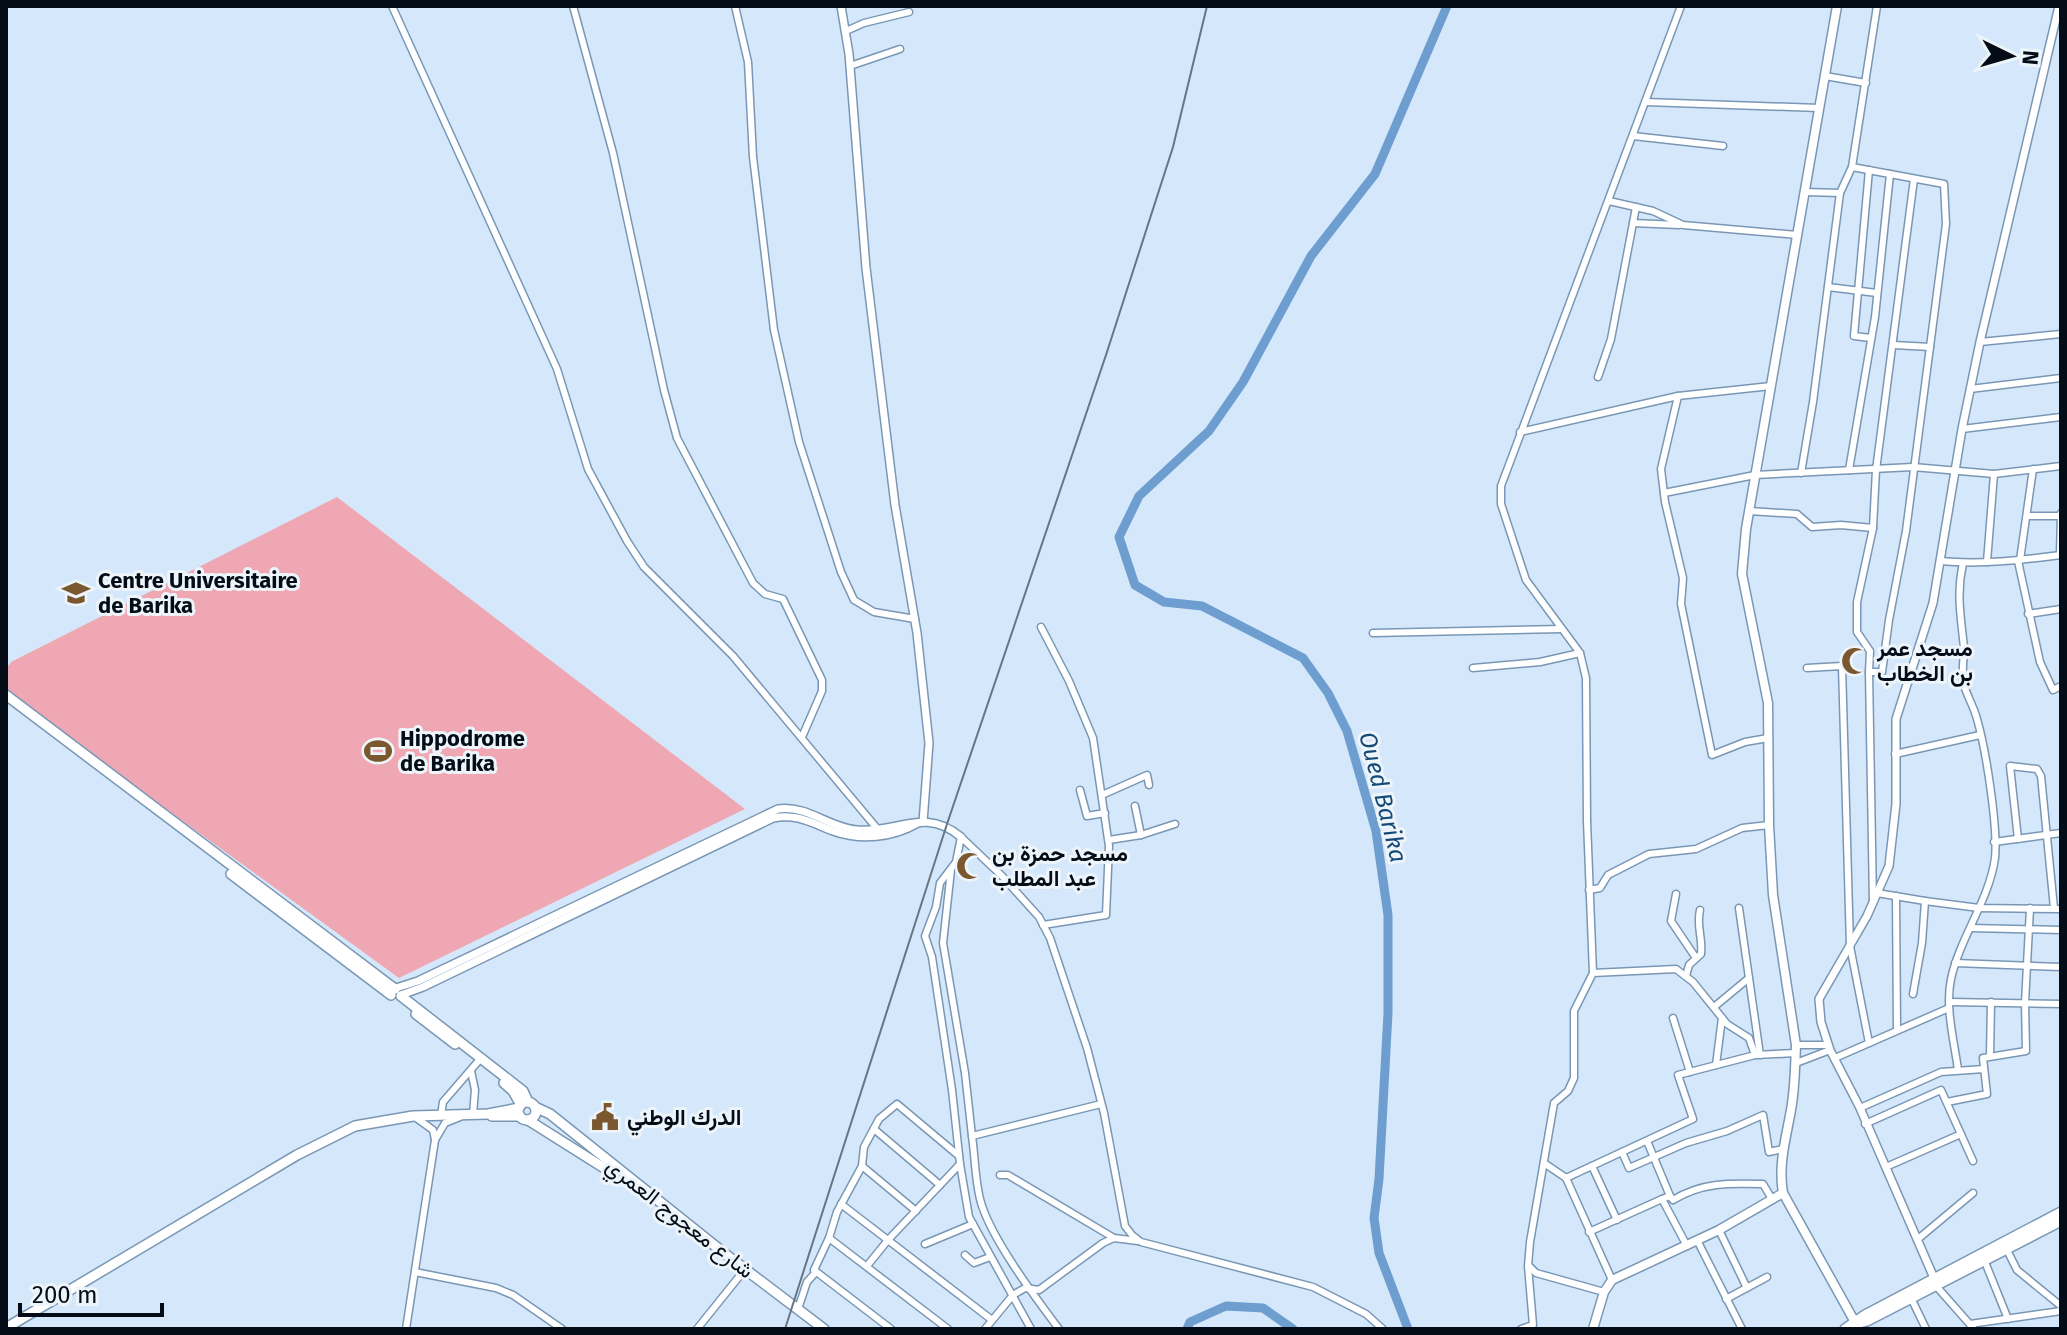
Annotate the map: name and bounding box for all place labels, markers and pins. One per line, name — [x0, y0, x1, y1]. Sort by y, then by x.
place label: Centre Universitaire de Barika — [98, 567, 298, 619]
school or university icon: Centre Universitaire de Barika — [61, 578, 91, 608]
place label: مسجد عمر بن الخطاب — [1876, 635, 1973, 687]
mosque icon: مسجد عمر بن الخطاب — [1840, 646, 1870, 676]
place label: Hippodrome de Barika — [400, 725, 525, 777]
sports icon: Hippodrome de Barika — [363, 736, 393, 766]
place label: مسجد حمزة بن عبد المطلب — [992, 840, 1128, 892]
mosque icon: مسجد حمزة بن عبد المطلب — [955, 851, 985, 881]
public building icon: الدرك الوطني — [590, 1102, 620, 1132]
place label: الدرك الوطني — [627, 1104, 742, 1136]

